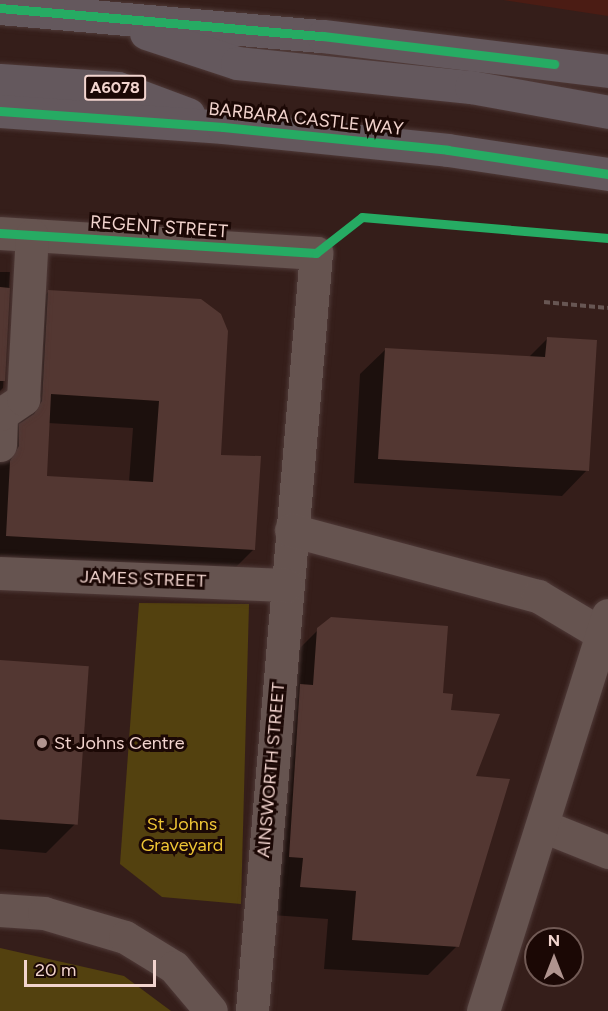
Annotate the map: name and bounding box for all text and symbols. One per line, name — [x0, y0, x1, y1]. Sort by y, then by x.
road number: A6078 — [84, 75, 146, 101]
street label: BARBARA CASTLE WAY — [208, 98, 404, 140]
street label: REGENT STREET — [89, 211, 229, 243]
street label: JAMES STREET — [79, 566, 207, 592]
street label: AINSWORTH STREET — [253, 681, 289, 859]
place label: St Johns Centre — [54, 732, 184, 754]
marker: St Johns Centre — [35, 736, 49, 750]
park label: St Johns Graveyard — [141, 814, 223, 856]
north arrow — [524, 927, 584, 987]
text: N — [548, 931, 560, 950]
scale bar — [27, 948, 159, 986]
text: 20 m — [35, 959, 76, 981]

